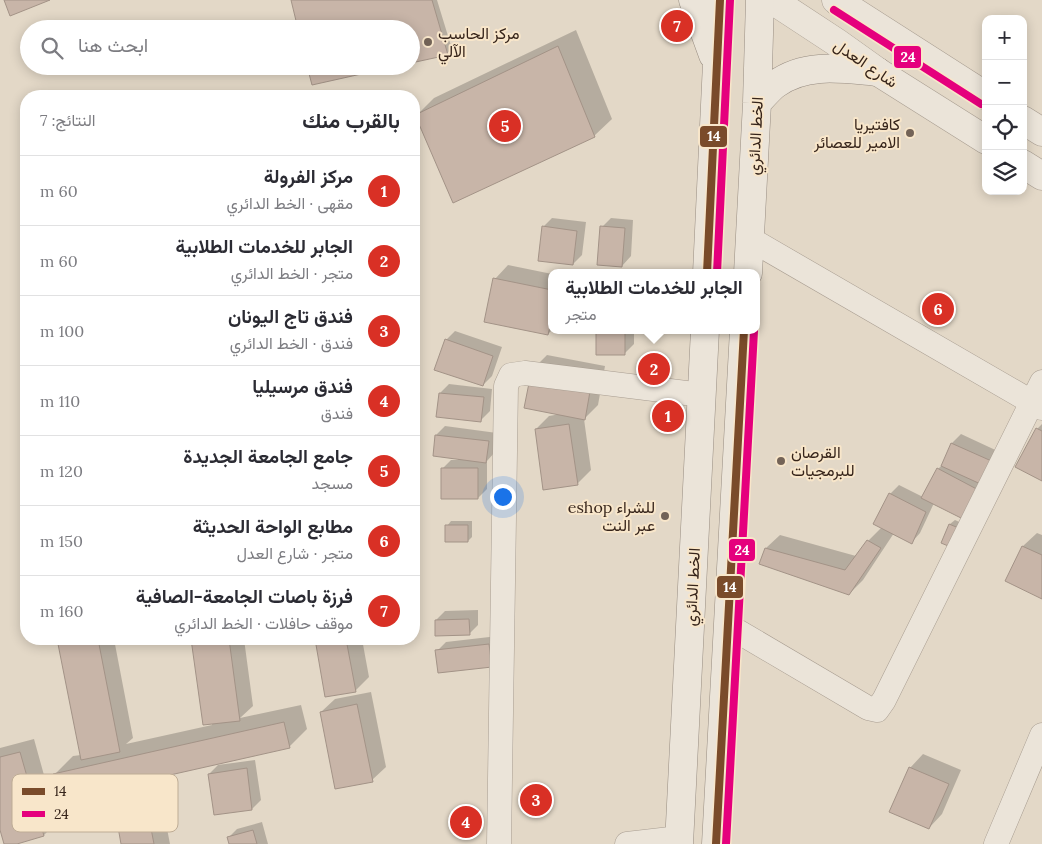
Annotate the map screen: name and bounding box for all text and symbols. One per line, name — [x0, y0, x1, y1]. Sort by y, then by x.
pin: 7 — [661, 7, 693, 45]
map controls — [982, 15, 1027, 195]
button: + — [982, 15, 1027, 60]
search box — [20, 20, 420, 75]
place label: مركز الحاسب الآلي — [438, 23, 520, 65]
text: ابحث هنا — [78, 33, 148, 57]
icon: search — [38, 34, 66, 62]
street label: شارع العدل — [829, 34, 902, 93]
marker: مركز الحاسب الآلي — [422, 36, 434, 48]
line badge: 24 — [893, 45, 922, 69]
text: 24 — [900, 48, 916, 66]
button: − — [982, 60, 1027, 105]
street label: الخط الدائري — [743, 96, 771, 176]
button: locate — [982, 105, 1027, 150]
text: بالقرب منك — [302, 107, 400, 134]
pin: 5 — [489, 107, 521, 145]
text: النتائج: 7 — [40, 110, 96, 130]
place label: كافتيريا الامير للعصائر — [813, 114, 900, 153]
line badge: 14 — [699, 125, 728, 148]
text: 14 — [707, 127, 721, 145]
marker: كافتيريا الامير للعصائر — [904, 127, 916, 139]
button: layers — [982, 150, 1027, 195]
text: مركز الفرولة — [264, 164, 353, 188]
text: 60 m — [40, 181, 78, 201]
text: 1 — [381, 181, 387, 201]
text: مقهى · الخط الدائري — [227, 193, 353, 213]
text: الجابر للخدمات الطلابية — [175, 234, 353, 258]
text: 60 m — [40, 251, 78, 271]
text: 2 — [380, 251, 388, 271]
text: متجر · الخط الدائري — [231, 263, 353, 283]
popup — [548, 269, 760, 334]
text: الجابر للخدمات الطلابية — [565, 275, 743, 299]
pin: 6 — [922, 290, 954, 328]
text: فندق تاج اليونان — [228, 304, 353, 328]
text: متجر — [565, 304, 597, 324]
text: 100 m — [40, 321, 84, 341]
text: 3 — [380, 321, 388, 341]
text: فندق · الخط الدائري — [230, 333, 353, 353]
pin: 2 — [638, 350, 670, 388]
text: فندق مرسيليا — [252, 374, 353, 398]
text: 110 m — [40, 391, 80, 411]
text: 4 — [380, 391, 388, 411]
pin: 1 — [652, 397, 684, 435]
text: فندق — [321, 403, 353, 423]
place label: القرصان للبرمجيات — [791, 442, 855, 481]
text: جامع الجامعة الجديدة — [183, 444, 353, 468]
marker: القرصان للبرمجيات — [775, 455, 787, 467]
text: 120 m — [40, 461, 83, 481]
text: 5 — [380, 461, 388, 481]
text: مسجد — [312, 473, 353, 493]
your location — [490, 484, 516, 510]
place label: eshop للشراء عبر النت — [568, 497, 655, 536]
marker: eshop للشراء عبر النت — [659, 510, 671, 522]
text: مطابع الواحة الحديثة — [193, 514, 353, 538]
text: 150 m — [40, 531, 83, 551]
text: 6 — [379, 531, 389, 551]
line badge: 24 — [728, 538, 756, 562]
text: 24 — [734, 541, 750, 559]
text: متجر · شارع العدل — [237, 543, 353, 563]
street label: الخط الدائري — [680, 547, 708, 627]
line badge: 14 — [716, 575, 744, 599]
text: 14 — [723, 578, 737, 596]
text: فرزة باصات الجامعة-الصافية — [136, 584, 353, 608]
text: 160 m — [40, 601, 84, 621]
text: 7 — [380, 601, 388, 621]
text: موقف حافلات · الخط الدائري — [174, 613, 353, 633]
legend — [12, 774, 178, 832]
pin: 3 — [520, 781, 552, 819]
text: 14 — [54, 782, 67, 800]
pin: 4 — [450, 803, 482, 841]
text: 24 — [54, 805, 69, 823]

